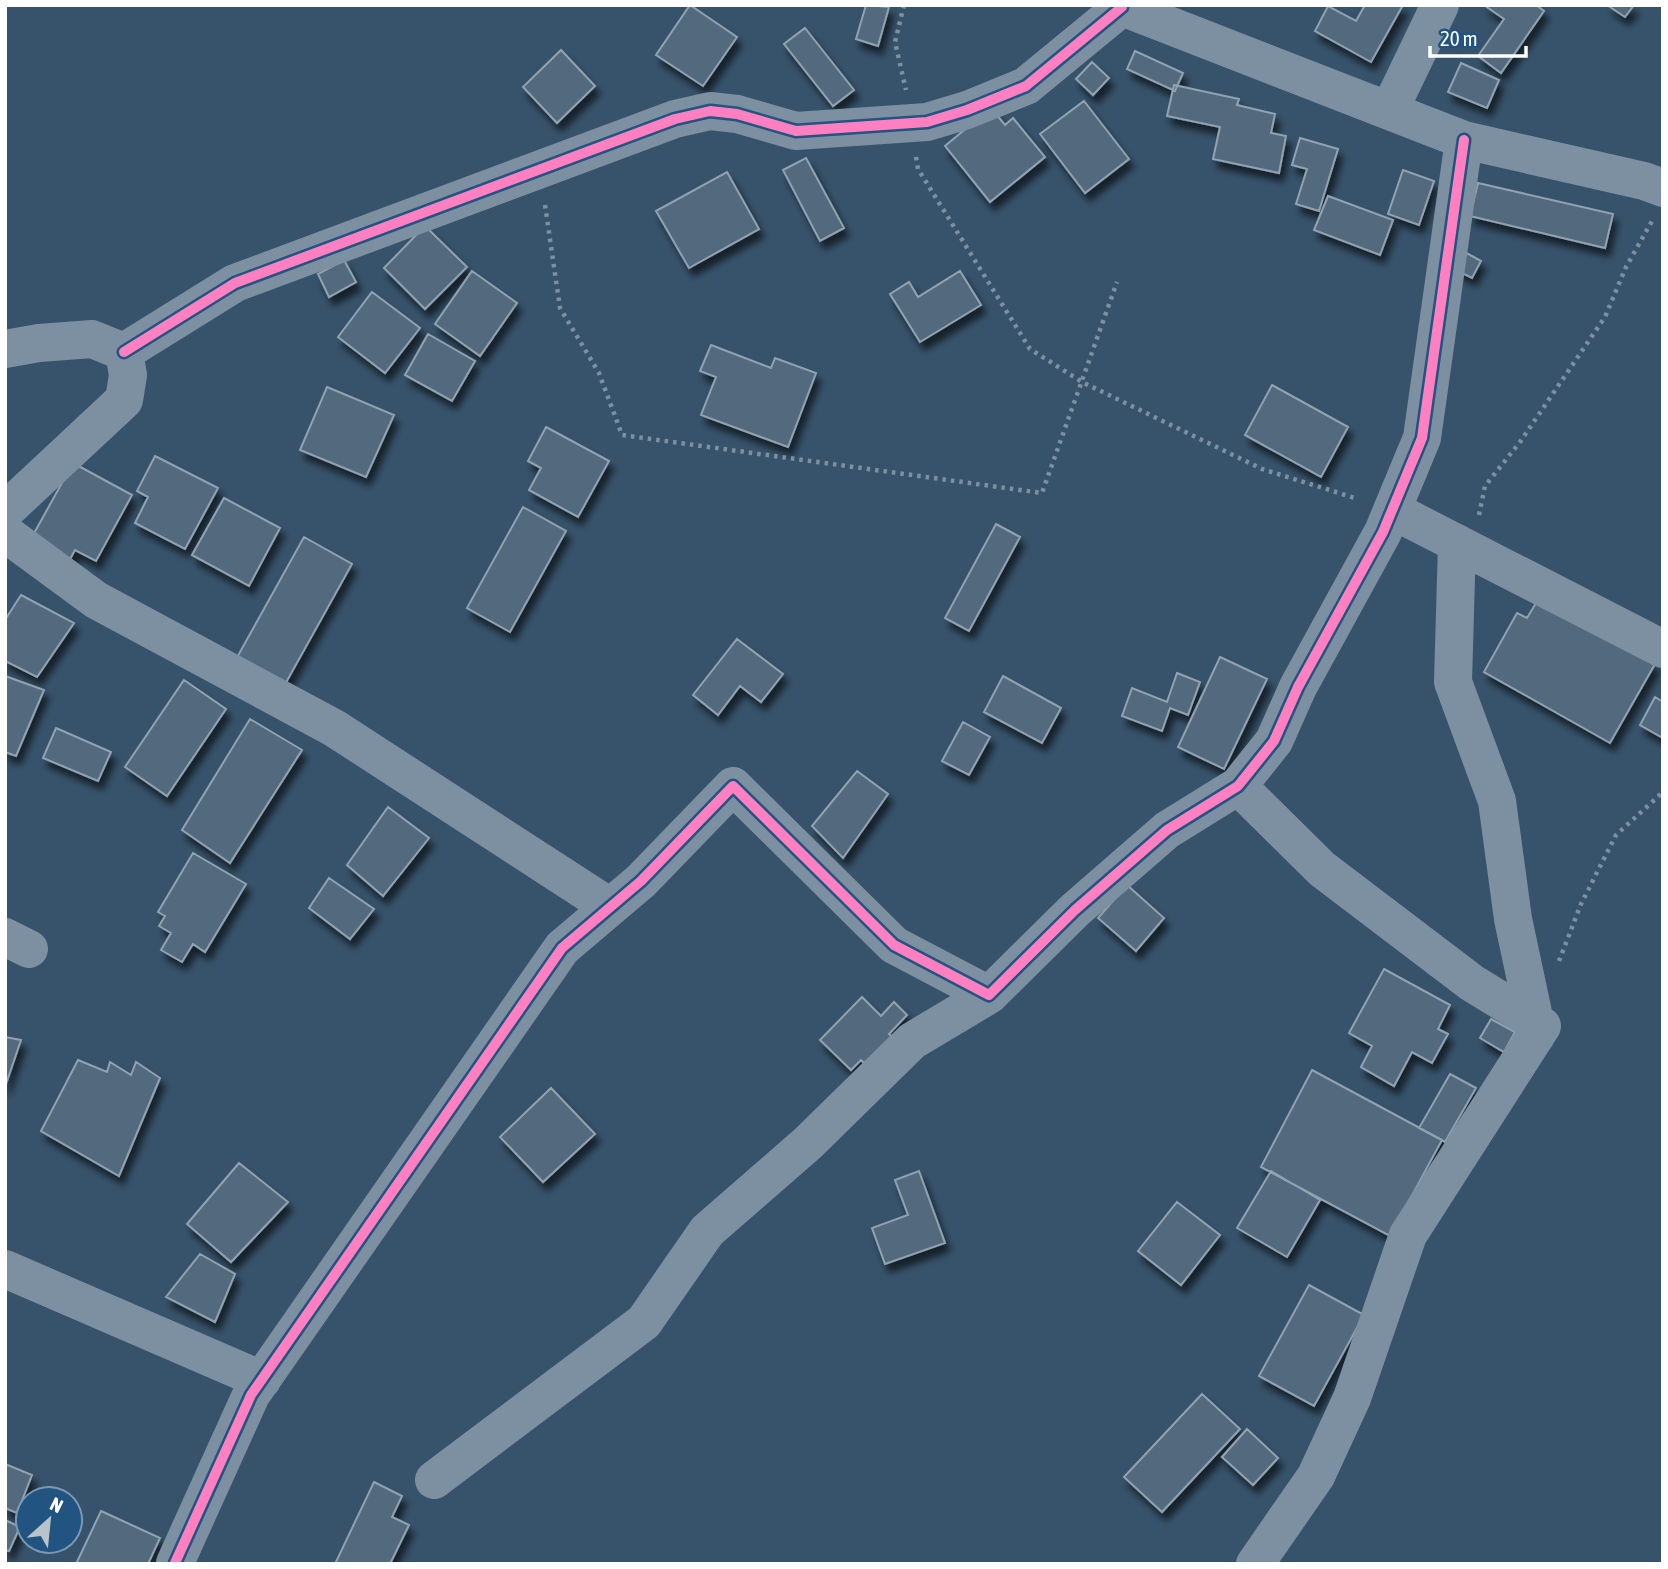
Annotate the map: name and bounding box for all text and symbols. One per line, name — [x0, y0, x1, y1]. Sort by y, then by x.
scale bar — [1430, 14, 1526, 58]
text: 20 m — [1440, 26, 1478, 50]
north arrow — [14, 1485, 84, 1555]
text: N — [47, 1493, 67, 1517]

